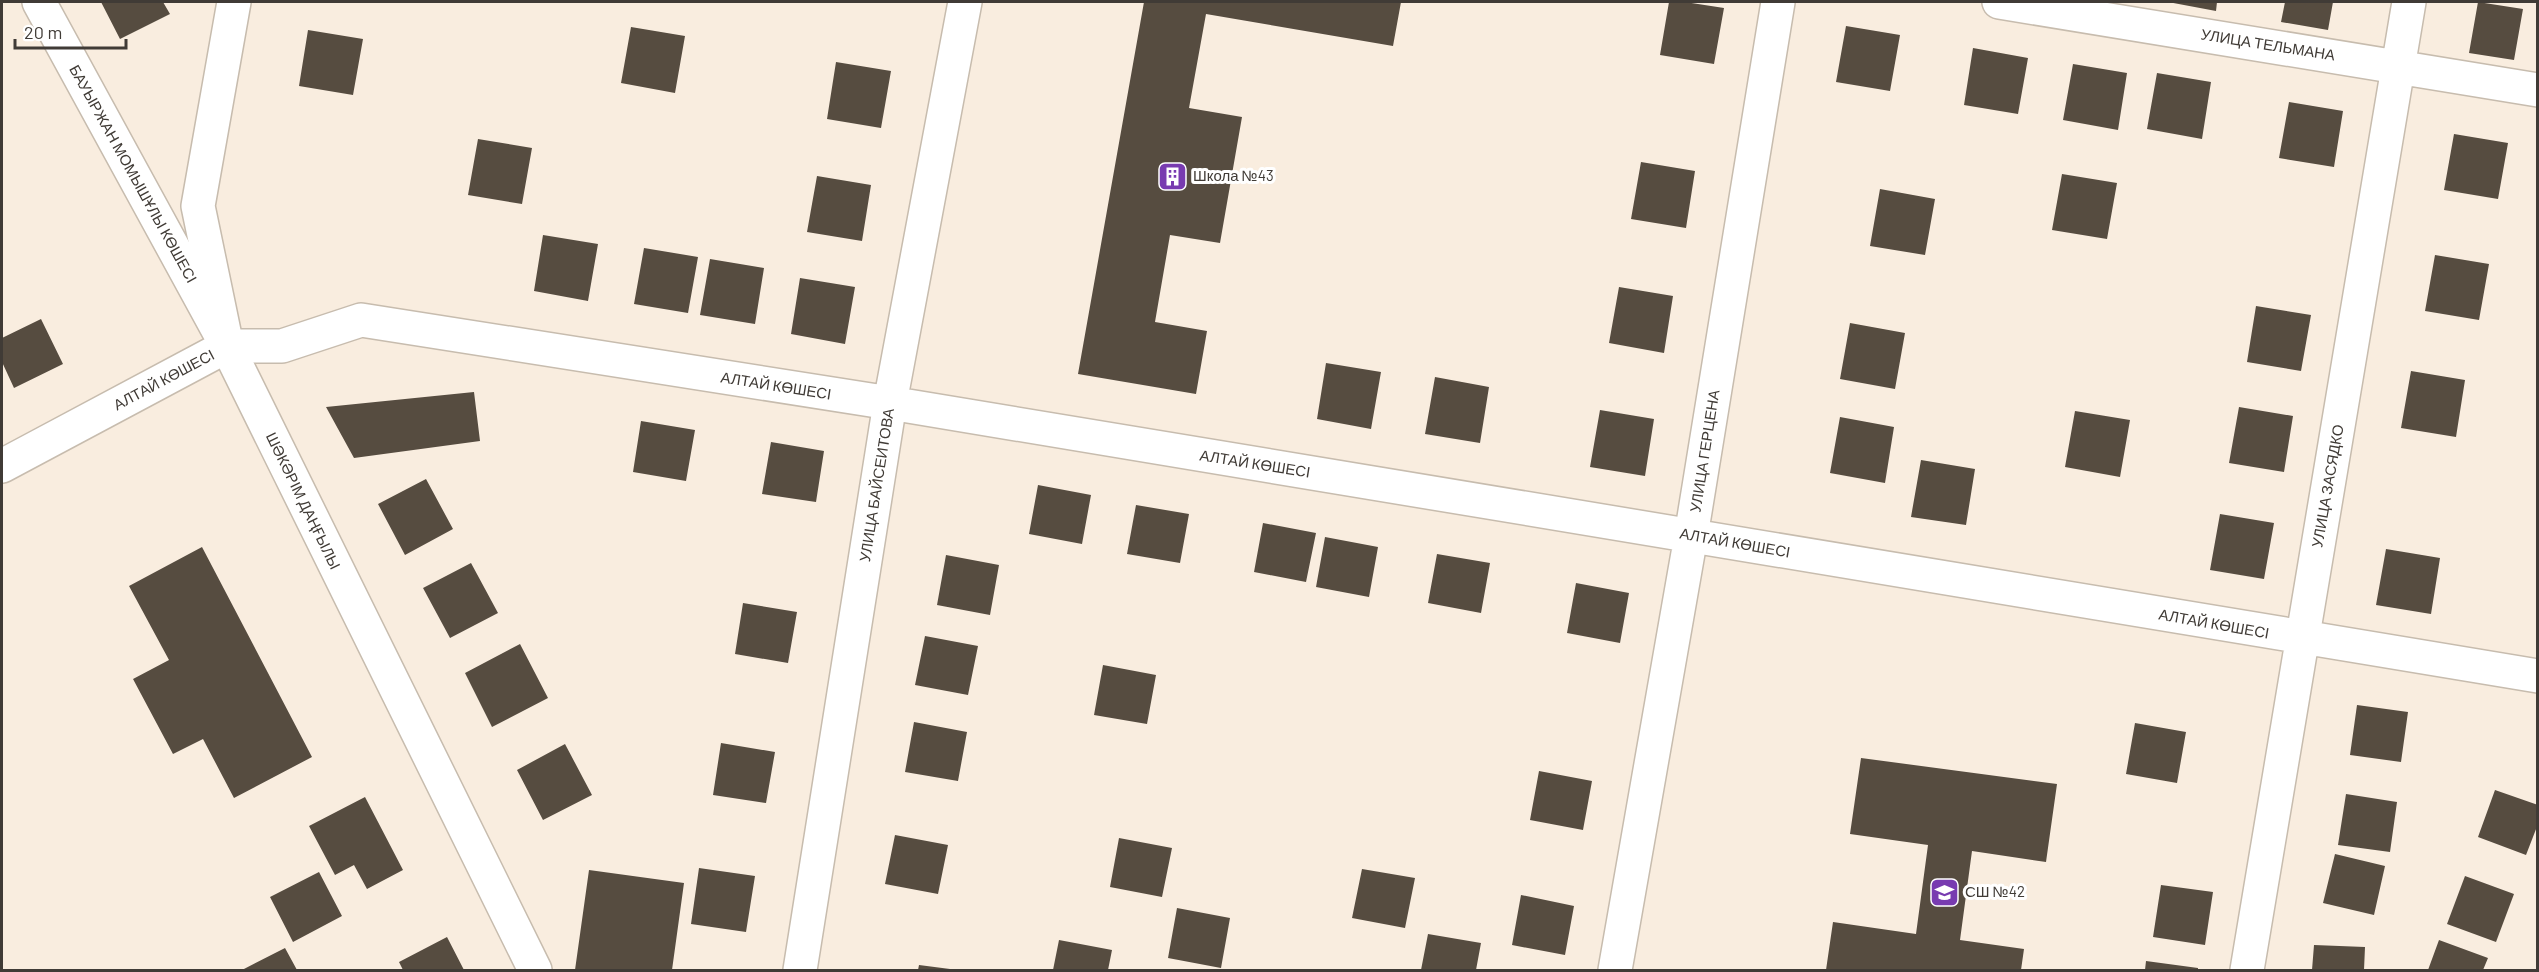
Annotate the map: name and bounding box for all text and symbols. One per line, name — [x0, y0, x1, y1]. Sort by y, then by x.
scale bar — [15, 12, 126, 50]
text: 20 m — [24, 21, 62, 43]
street label: УЛИЦА ТЕЛЬМАНА — [2200, 25, 2337, 64]
street label: БАУЫРЖАН МОМЫШҰЛЫ КӨШЕСІ — [66, 61, 201, 286]
building icon: Школа №43 — [1156, 160, 1188, 192]
place label: Школа №43 — [1193, 166, 1274, 184]
street label: АЛТАЙ КӨШЕСІ — [110, 345, 217, 413]
street label: АЛТАЙ КӨШЕСІ — [720, 367, 833, 403]
street label: УЛИЦА ГЕРЦЕНА — [1685, 388, 1723, 513]
street label: УЛИЦА БАЙСЕИТОВА — [855, 407, 897, 563]
street label: УЛИЦА ЗАСЯДКО — [2307, 423, 2347, 549]
street label: ШӘКӘРІМ ДАҢҒЫЛЫ — [263, 429, 345, 572]
street label: АЛТАЙ КӨШЕСІ — [1199, 445, 1312, 481]
street label: АЛТАЙ КӨШЕСІ — [1679, 523, 1792, 561]
street label: АЛТАЙ КӨШЕСІ — [2158, 604, 2271, 642]
school or university icon: СШ №42 — [1928, 876, 1960, 908]
place label: СШ №42 — [1965, 882, 2025, 900]

